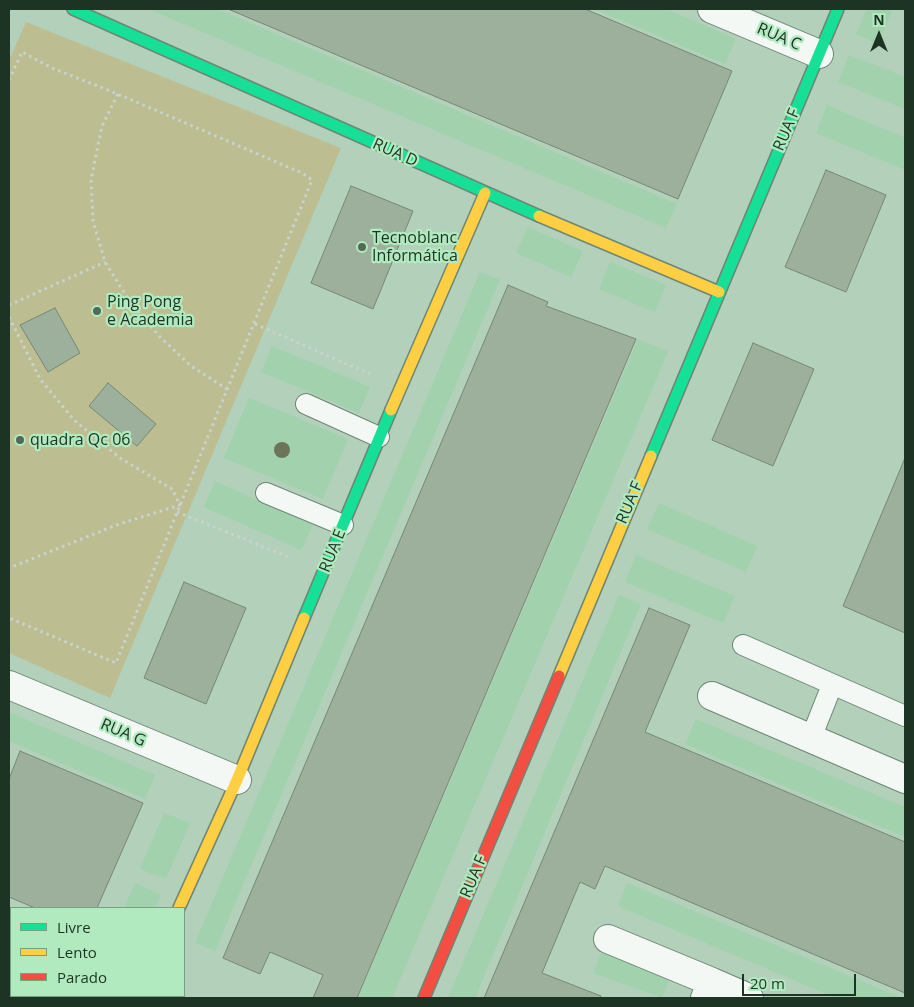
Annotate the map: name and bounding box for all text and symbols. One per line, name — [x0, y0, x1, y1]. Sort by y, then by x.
north arrow — [854, 10, 904, 60]
text: N — [873, 10, 885, 29]
street label: RUA C — [754, 19, 804, 55]
street label: RUA F — [770, 106, 804, 154]
street label: RUA D — [369, 135, 421, 171]
place label: Tecnoblanc Informática — [372, 228, 458, 266]
marker: Tecnoblanc Informática — [356, 241, 368, 253]
place label: Ping Pong e Academia — [107, 292, 193, 330]
marker: Ping Pong e Academia — [91, 305, 103, 317]
place label: quadra Qc 06 — [30, 430, 130, 450]
marker: quadra Qc 06 — [14, 434, 26, 446]
street label: RUA F — [613, 479, 647, 527]
street label: RUA E — [316, 527, 350, 575]
street label: RUA G — [97, 715, 149, 751]
street label: RUA F — [457, 853, 491, 901]
legend — [10, 907, 185, 997]
text: Livre — [57, 917, 91, 937]
text: Lento — [57, 942, 97, 962]
scale bar — [744, 964, 858, 996]
text: Parado — [57, 967, 107, 987]
text: 20 m — [750, 973, 785, 993]

